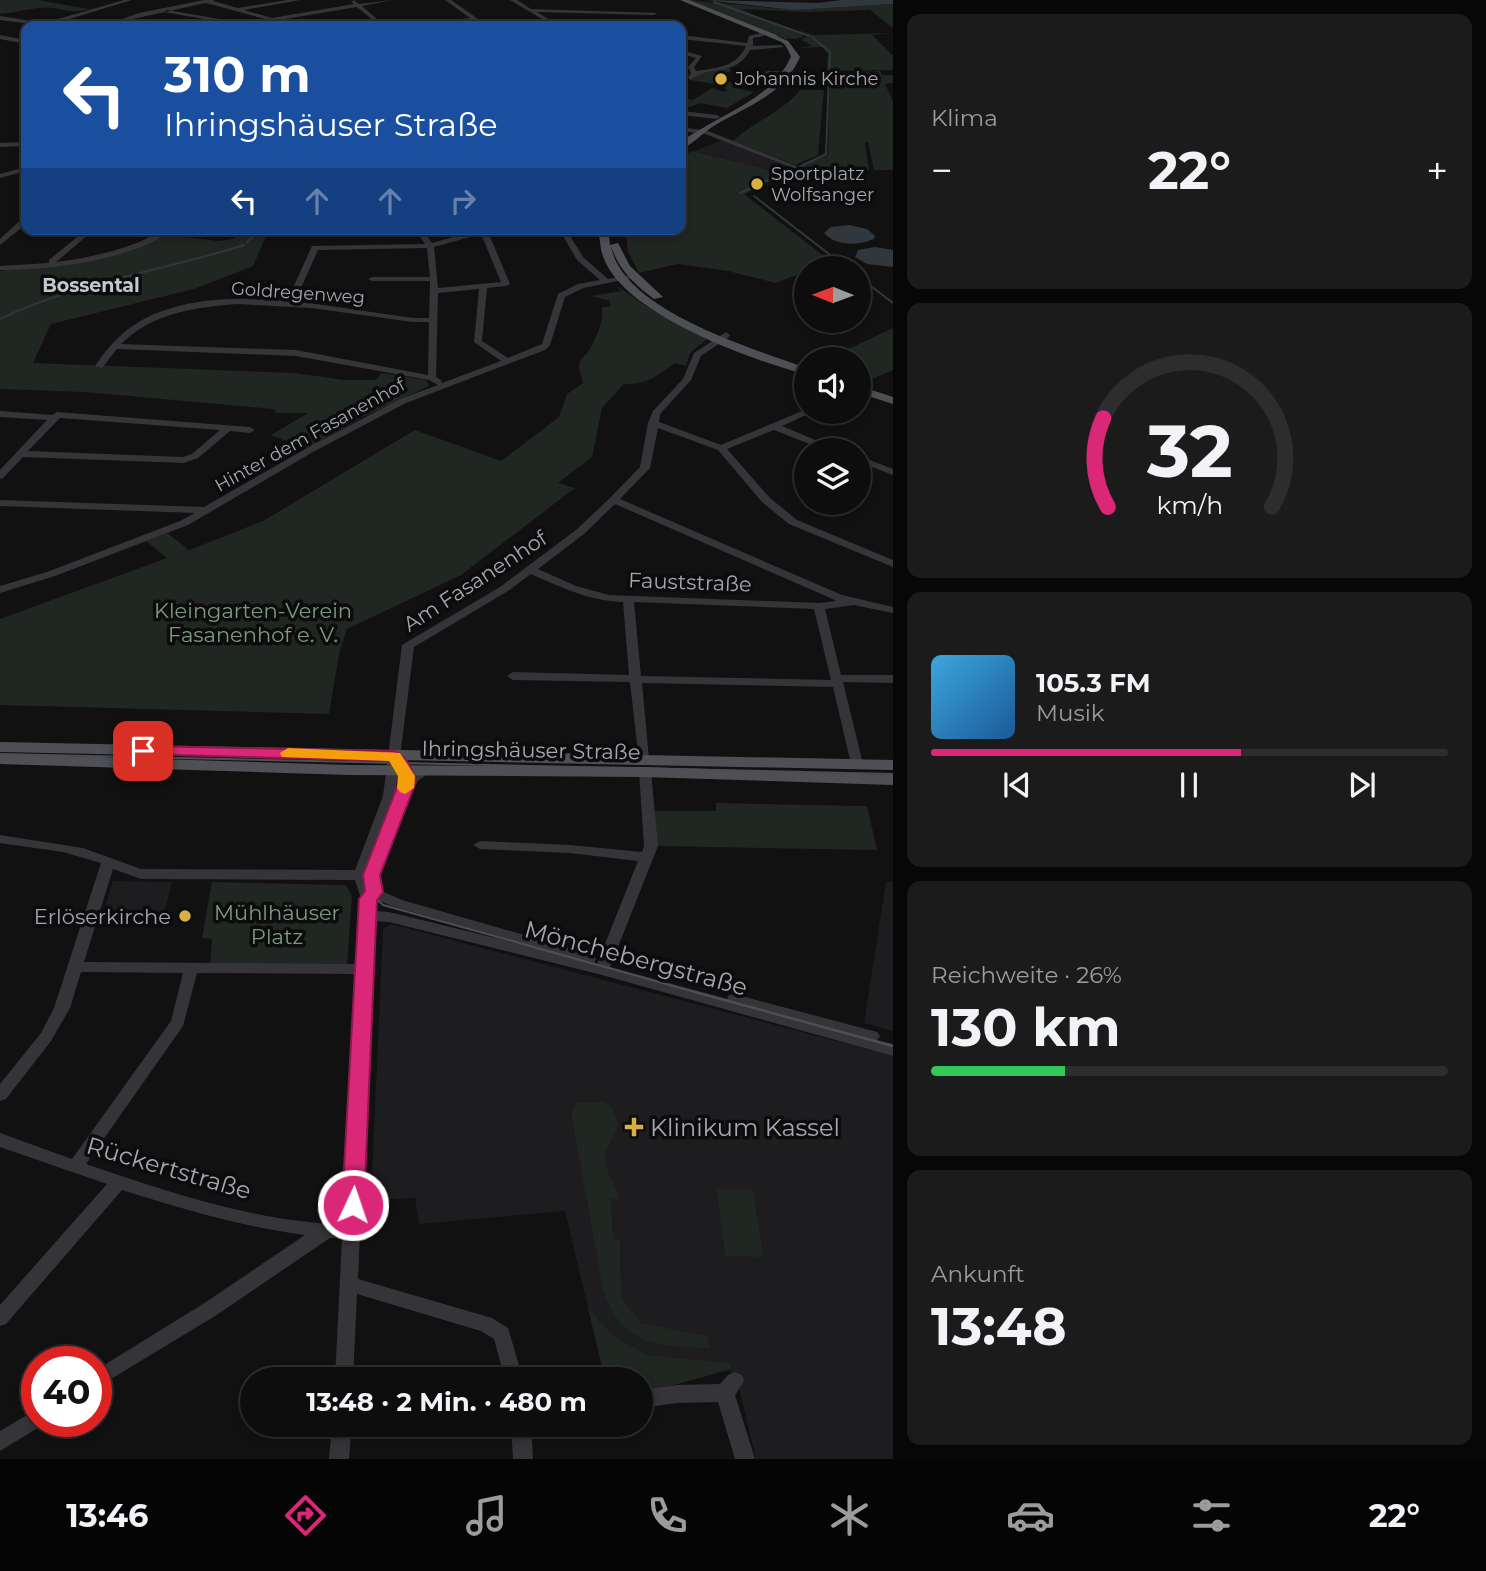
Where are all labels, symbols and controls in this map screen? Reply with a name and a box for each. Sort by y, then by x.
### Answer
text: 310 m [164,45,311,104]
icon: left [49,49,140,140]
place label: Johannis Kirche [734,68,879,90]
marker: Johannis Kirche [713,71,729,87]
text: Klima [931,104,998,132]
text: Ihringshäuser Straße [164,105,498,144]
text: 22° [1148,139,1231,202]
text: − [931,147,953,194]
text: + [1426,147,1448,194]
place label: Sportplatz Wolfsanger [771,163,874,206]
marker: Sportplatz Wolfsanger [749,176,765,192]
icon: left [225,182,263,220]
icon: ahead [298,182,336,220]
icon: ahead [371,182,409,220]
icon: right [444,182,482,220]
north arrow [794,256,872,332]
map controls [794,256,871,515]
district label: Bossental [42,274,140,297]
street label: Goldregenweg [230,277,366,309]
button: sound [794,347,871,424]
street label: Hinter dem Fasanenhof [211,373,410,497]
text: 32 [1146,407,1232,495]
button: layers [794,438,871,515]
text: km/h [1156,489,1223,519]
street label: Am Fasanenhof [398,525,552,637]
street label: Fauststraße [628,567,752,597]
park label: Kleingarten-Verein Fasanenhof e. V. [154,598,352,647]
text: 105.3 FM [1036,667,1151,699]
text: Musik [1036,699,1105,727]
pin [113,721,173,781]
icon: arrive [124,732,162,770]
street label: Ihringshäuser Straße [421,736,641,764]
icon: previous [998,766,1036,804]
icon: pause [1170,766,1208,804]
icon: next [1343,766,1381,804]
park label: Mühlhäuser Platz [214,900,340,949]
place label: Erlöserkirche [34,904,171,929]
marker: Erlöserkirche [177,908,193,924]
street label: Mönchebergstraße [521,914,751,1002]
text: Reichweite · 26% [931,961,1122,989]
text: 130 km [931,996,1121,1059]
place label: Klinikum Kassel [650,1113,840,1142]
marker: Klinikum Kassel [624,1117,644,1137]
street label: Rückertstraße [83,1131,255,1205]
position arrow [316,1168,390,1242]
text: Ankunft [931,1260,1025,1288]
text: 13:48 [931,1295,1066,1358]
speed limit sign: 40 [21,1346,112,1437]
text: 13:48 · 2 Min. · 480 m [306,1386,587,1418]
icon: directions [281,1491,330,1540]
icon: music [462,1491,511,1540]
icon: phone [643,1491,692,1540]
icon: climate [825,1491,874,1540]
icon: car [1006,1491,1055,1540]
icon: filters [1187,1491,1236,1540]
text: 13:46 [66,1496,148,1535]
text: 22° [1369,1496,1420,1535]

